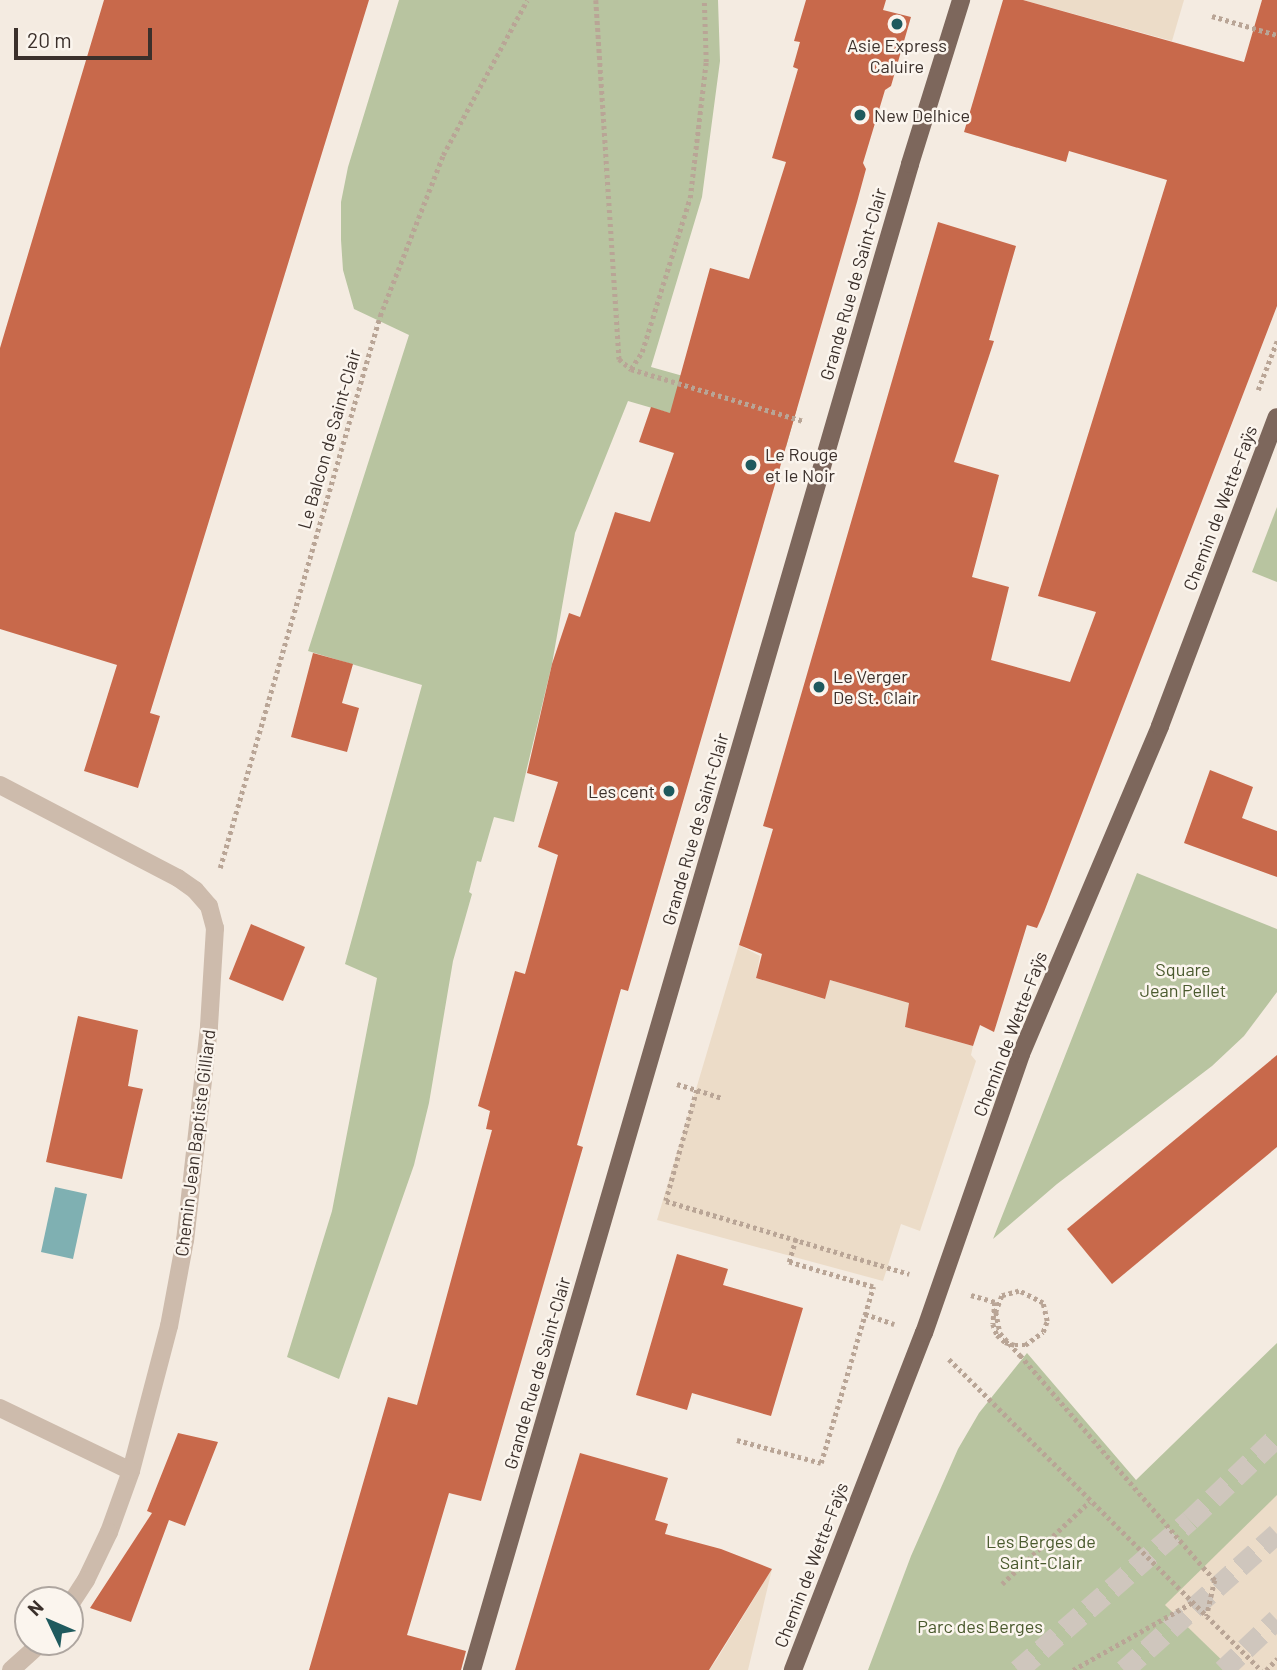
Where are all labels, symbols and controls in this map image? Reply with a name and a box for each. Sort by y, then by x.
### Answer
scale bar [18,14,156,58]
marker: Asie Express Caluire [889,16,905,32]
text: 20 m [27,27,72,52]
place label: Asie Express Caluire [847,35,947,78]
place label: New Delhice [874,104,970,126]
marker: New Delhice [852,107,868,123]
street label: Grande Rue de Saint-Clair [815,185,891,383]
street label: Le Balcon de Saint-Clair [293,347,365,531]
street label: Chemin de Wette-Faÿs [1179,422,1261,594]
place label: Le Rouge et le Noir [765,444,838,486]
marker: Le Rouge et le Noir [743,457,759,473]
place label: Le Verger De St. Clair [833,666,918,708]
marker: Le Verger De St. Clair [811,679,827,695]
street label: Grande Rue de Saint-Clair [657,730,733,928]
place label: Les cent [588,780,655,802]
marker: Les cent [661,783,677,799]
street label: Chemin de Wette-Faÿs [969,948,1051,1120]
park label: Square Jean Pellet [1140,959,1226,1002]
street label: Chemin Jean Baptiste Gilliard [170,1028,220,1258]
street label: Grande Rue de Saint-Clair [499,1274,575,1472]
street label: Chemin de Wette-Faÿs [770,1479,852,1651]
park label: Les Berges de Saint-Clair [986,1531,1096,1574]
north arrow [14,1586,84,1656]
text: N [22,1595,48,1620]
park label: Parc des Berges [917,1615,1043,1637]

